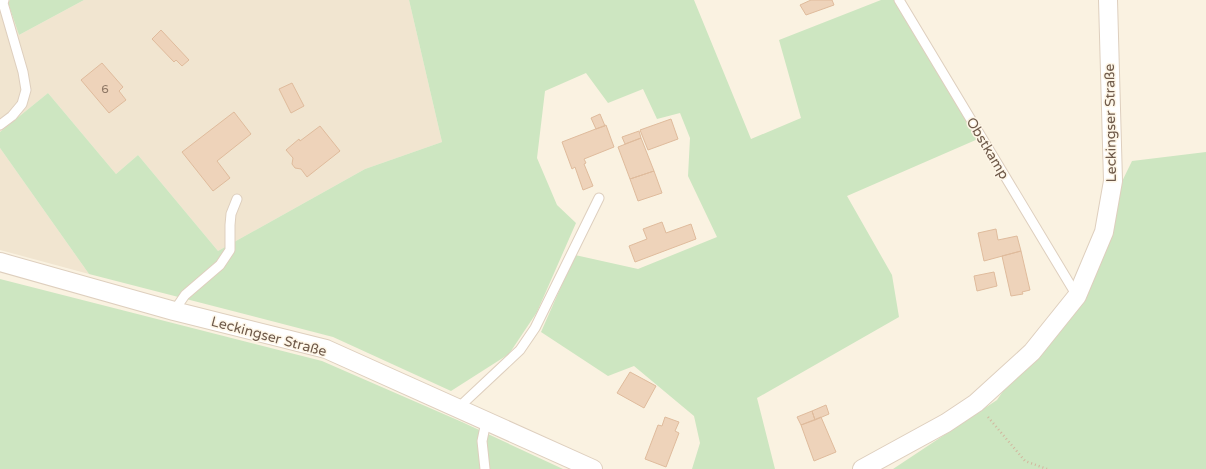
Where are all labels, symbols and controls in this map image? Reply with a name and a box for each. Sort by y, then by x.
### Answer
street label: Leckingser Straße [1101,63,1120,183]
house number: 6 [101,82,109,96]
street label: Obstkamp [962,114,1013,182]
street label: Leckingser Straße [209,313,329,360]

